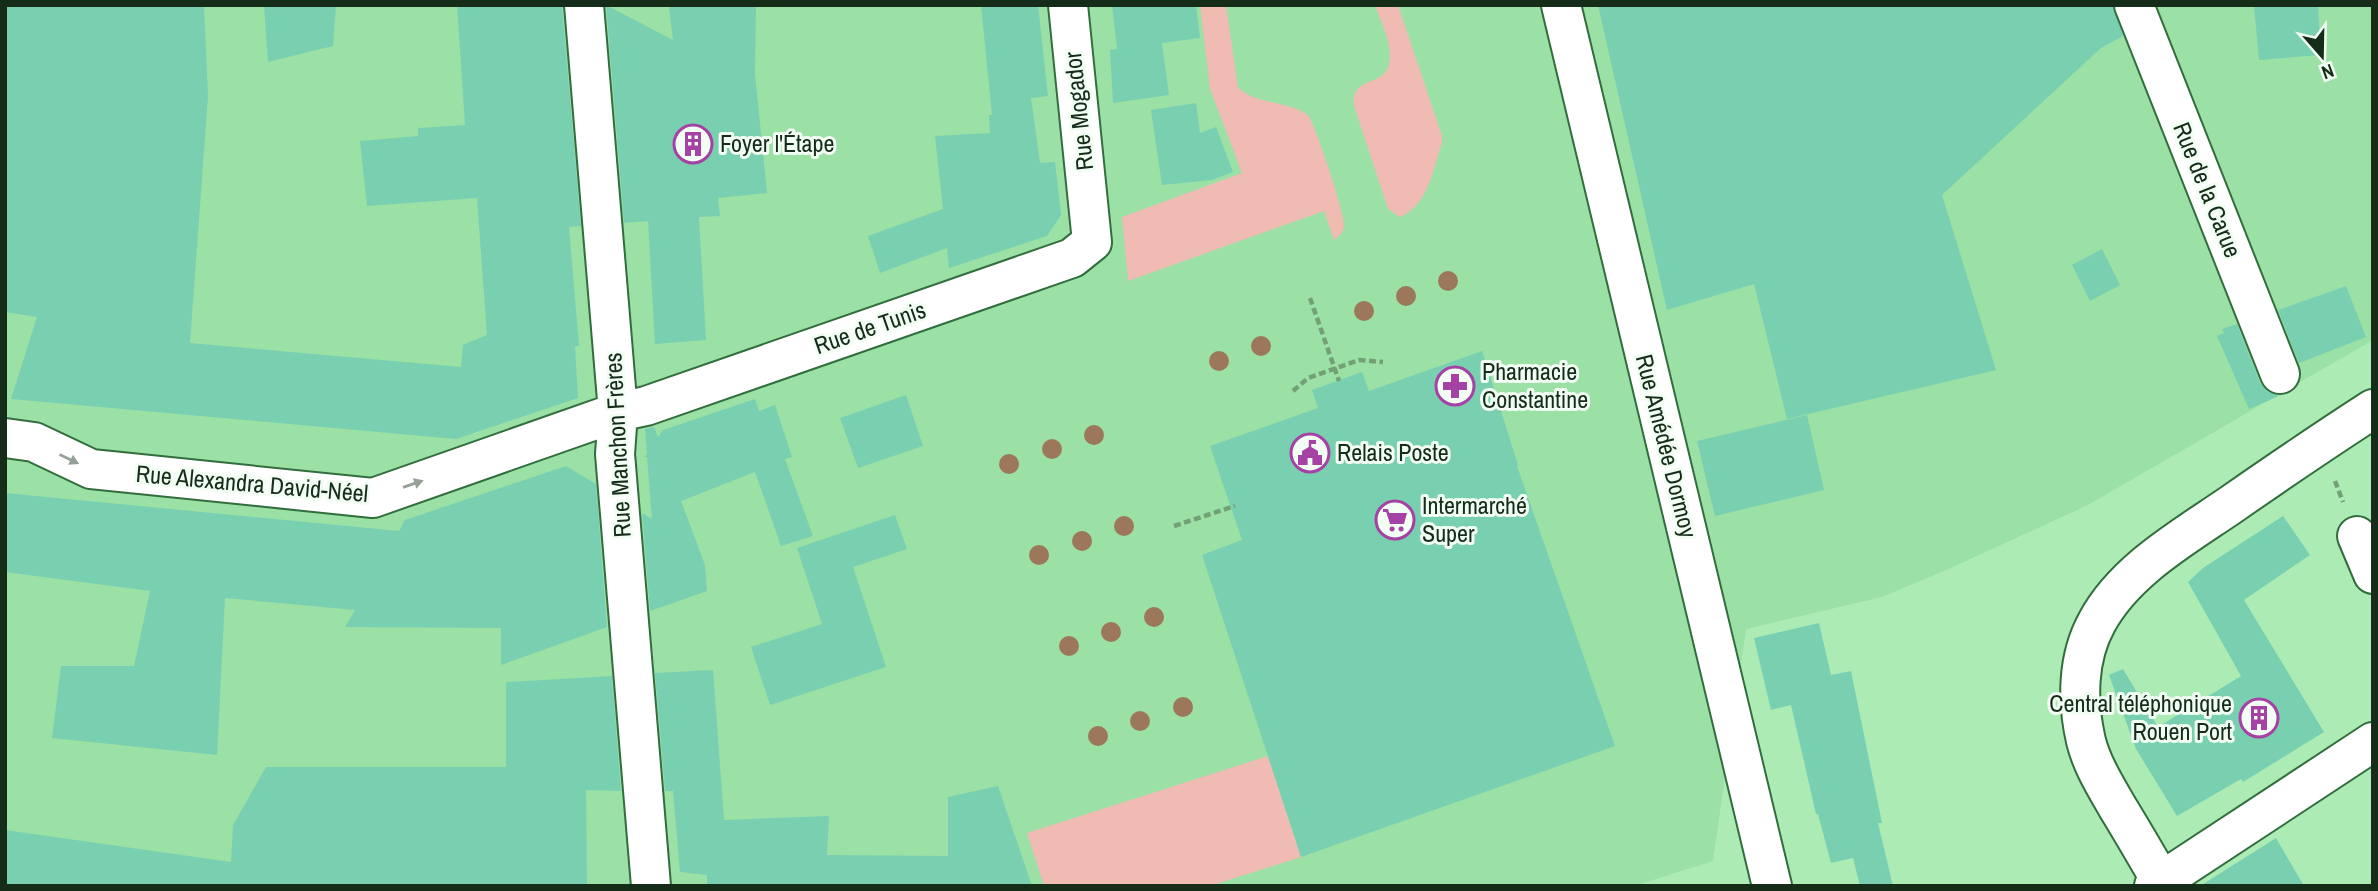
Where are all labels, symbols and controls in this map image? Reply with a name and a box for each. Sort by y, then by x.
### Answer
north arrow [2287,21,2357,91]
street label: Rue Mogador [1056,50,1100,172]
text: N [2318,58,2338,86]
street label: Rue de la Carue [2166,117,2250,262]
building icon: Foyer l'Étape [672,123,714,165]
place label: Foyer l'Étape [720,127,834,159]
street label: Rue de Tunis [810,293,930,361]
street label: Rue Amédée Dormoy [1629,351,1705,541]
street label: Rue Manchon Frères [596,352,638,538]
place label: Pharmacie Constantine [1482,355,1588,415]
pharmacy icon: Pharmacie Constantine [1434,365,1476,407]
public building icon: Relais Poste [1289,432,1331,474]
place label: Relais Poste [1337,436,1449,468]
one-way arrow [59,453,79,465]
street label: Rue Alexandra David-Néel [135,457,370,509]
one-way arrow [403,478,424,489]
place label: Intermarché Super [1422,489,1527,549]
supermarket icon: Intermarché Super [1374,499,1416,541]
place label: Central téléphonique Rouen Port [2049,687,2233,747]
building icon: Central téléphonique Rouen Port [2238,697,2280,739]

